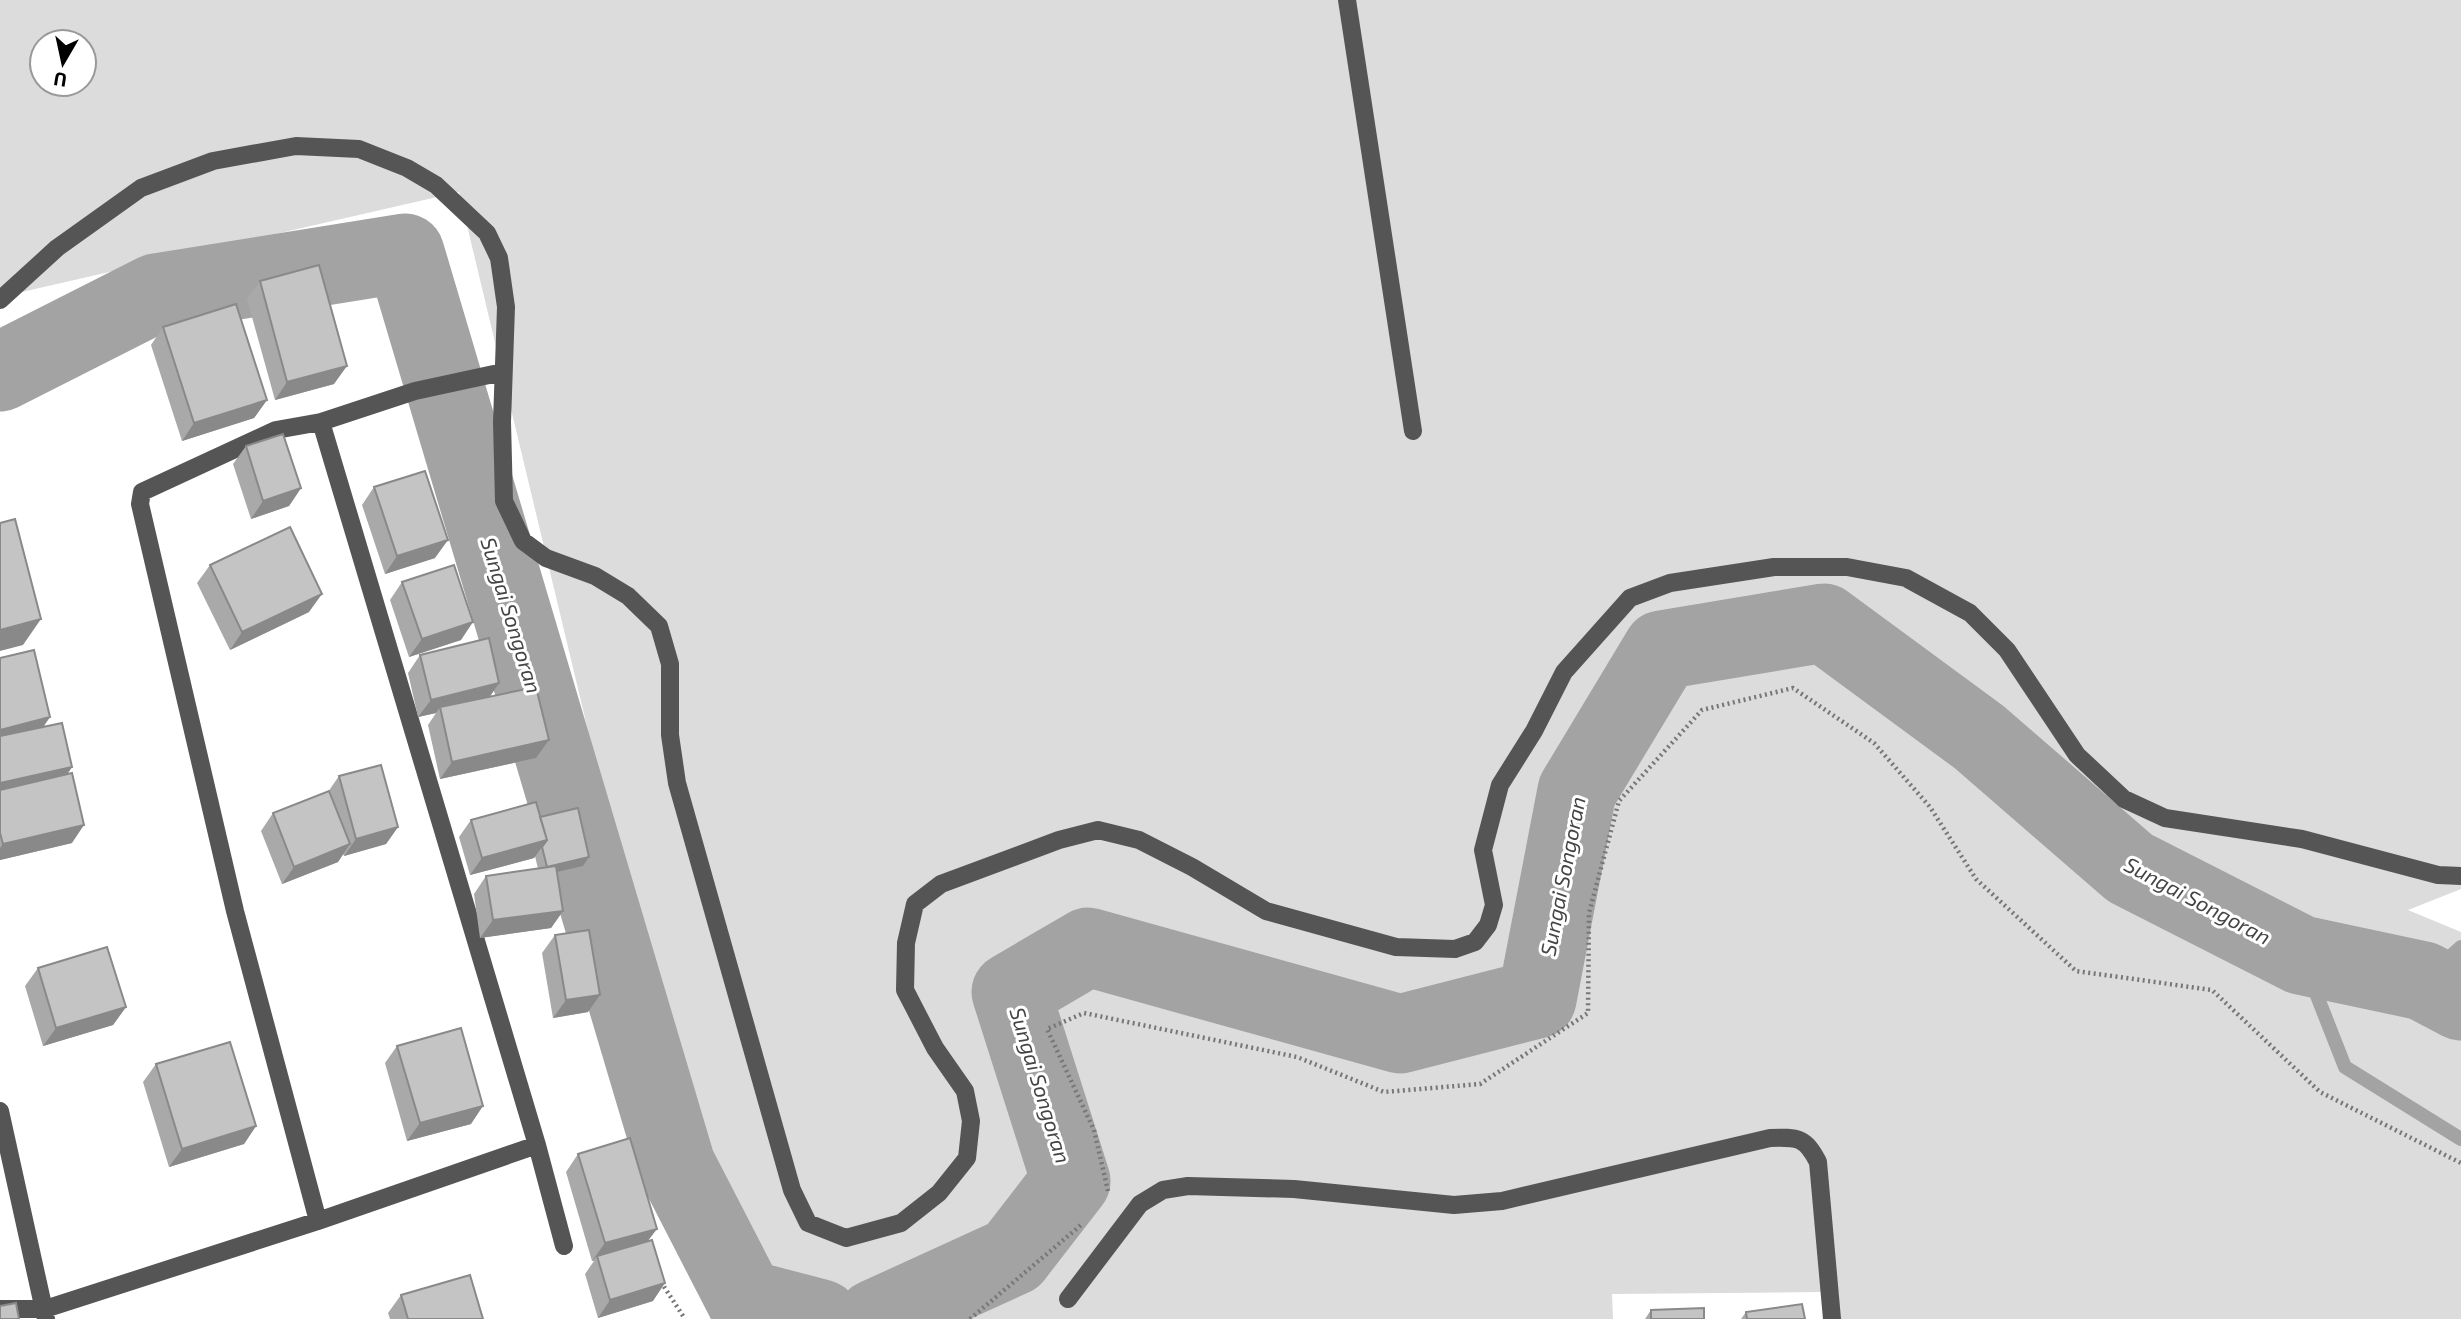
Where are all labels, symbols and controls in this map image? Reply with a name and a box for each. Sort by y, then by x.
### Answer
north arrow [28,28,98,98]
text: U [52,68,69,93]
water label: Sungai Songoran [476,534,548,696]
water label: Sungai Songoran [1534,794,1590,958]
water label: Sungai Songoran [2121,851,2275,949]
water label: Sungai Songoran [1005,1004,1077,1166]

